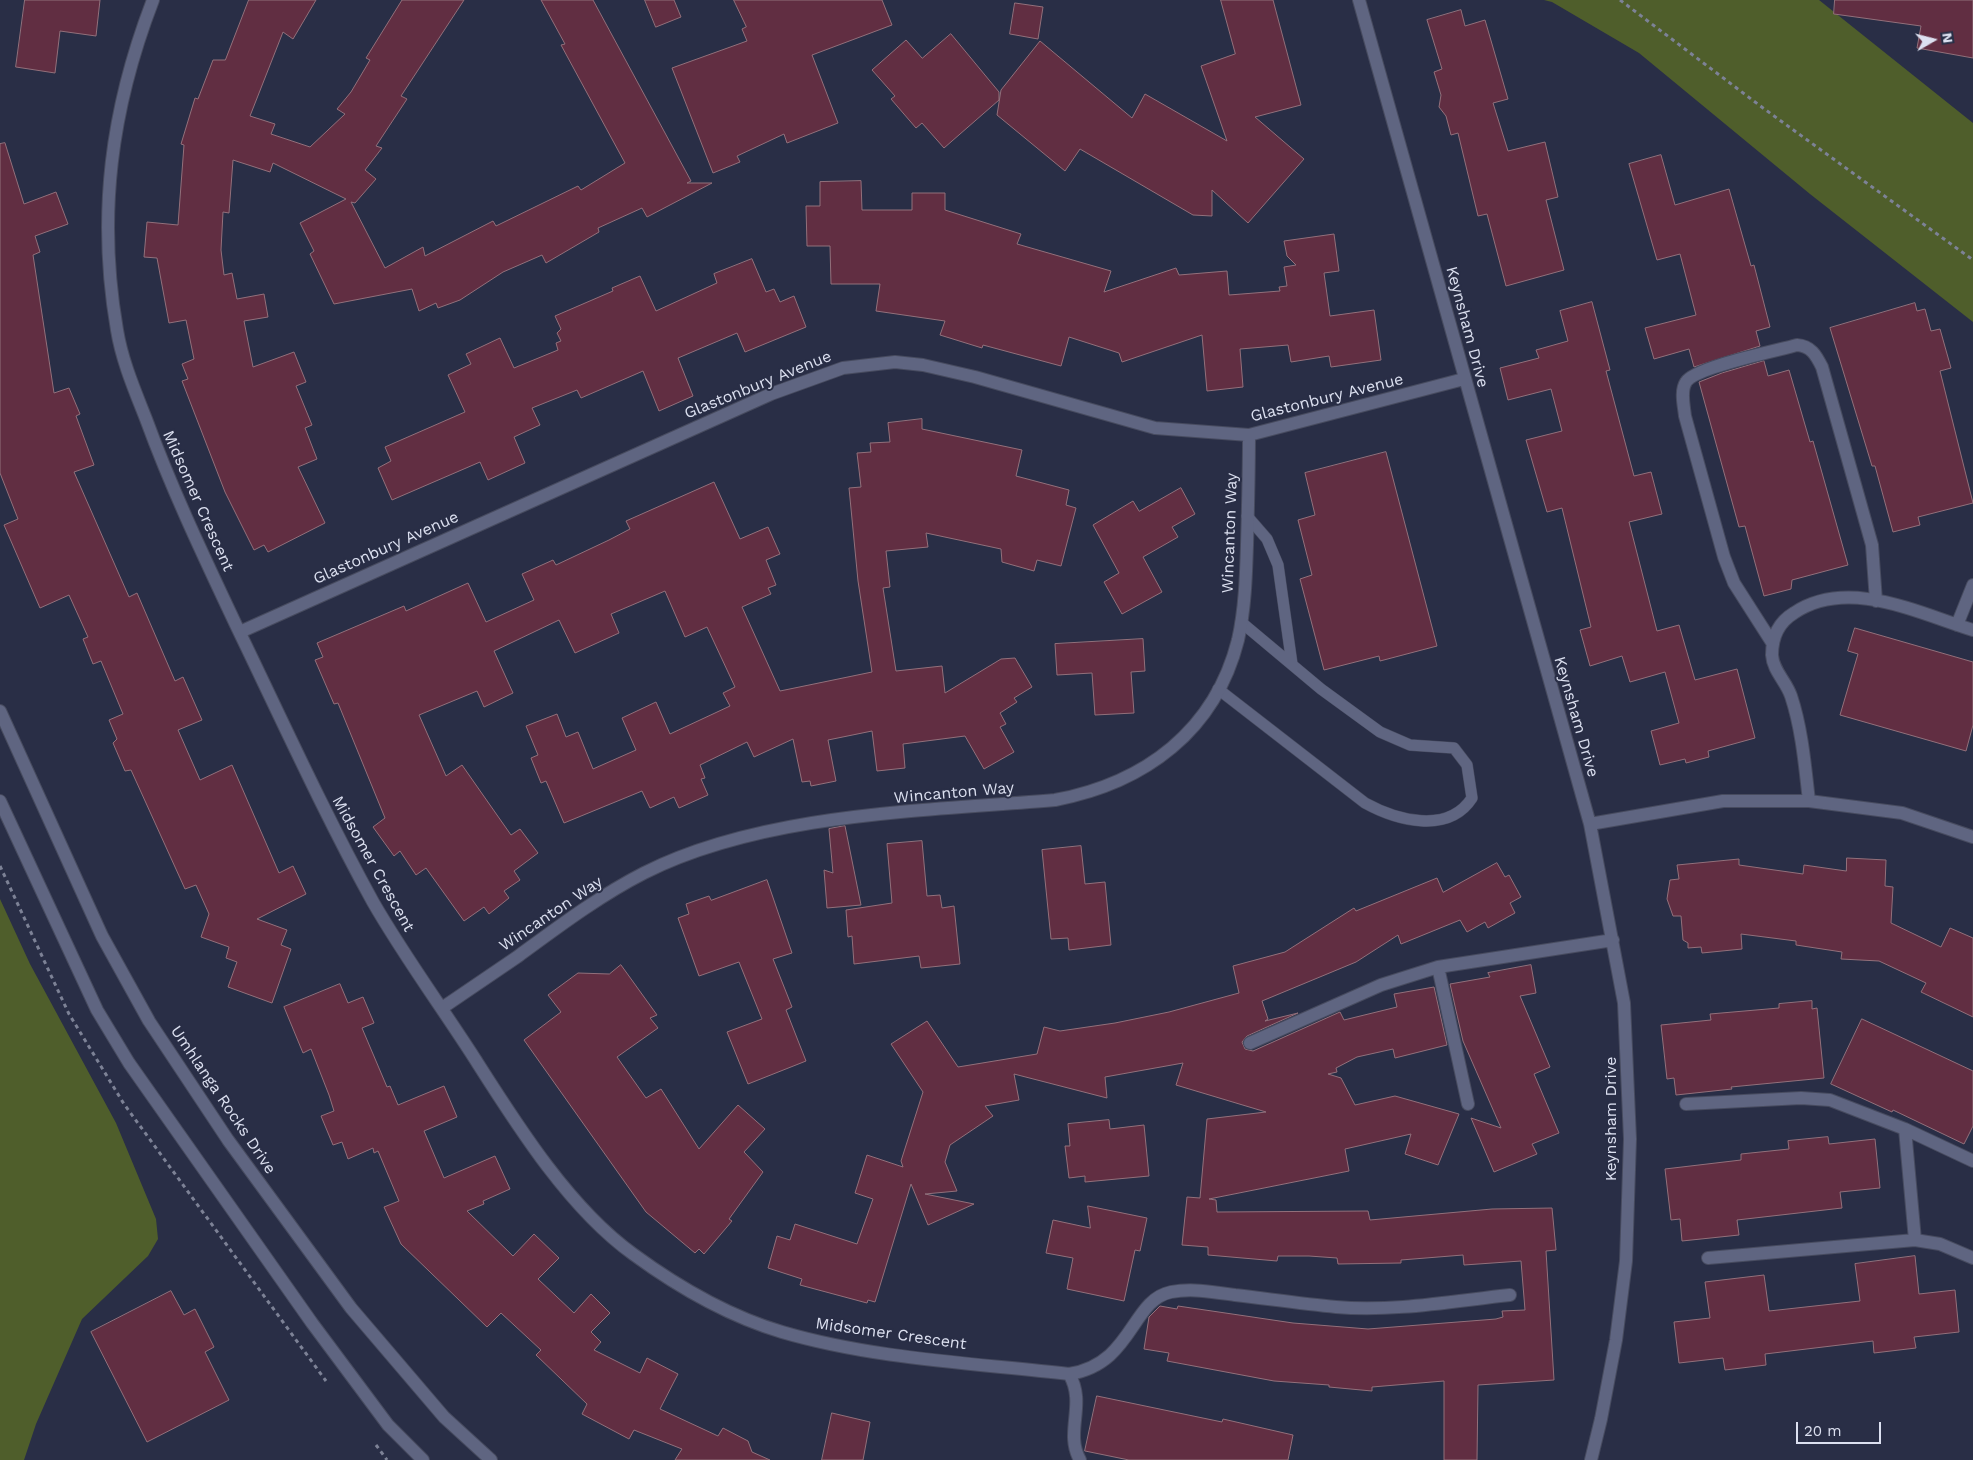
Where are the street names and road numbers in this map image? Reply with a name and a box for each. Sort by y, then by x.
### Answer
street label: Keynsham Drive [1442,264,1492,390]
street label: Glastonbury Avenue [682,347,834,423]
street label: Glastonbury Avenue [1249,370,1405,426]
street label: Midsomer Crescent [158,428,238,574]
street label: Wincanton Way [1218,472,1242,594]
street label: Glastonbury Avenue [310,507,462,589]
street label: Keynsham Drive [1550,654,1602,780]
street label: Wincanton Way [893,778,1015,808]
street label: Midsomer Crescent [328,793,418,935]
street label: Wincanton Way [496,872,606,956]
street label: Umhlanga Rocks Drive [166,1022,280,1178]
street label: Keynsham Drive [1601,1057,1621,1181]
street label: Midsomer Crescent [814,1314,968,1354]

